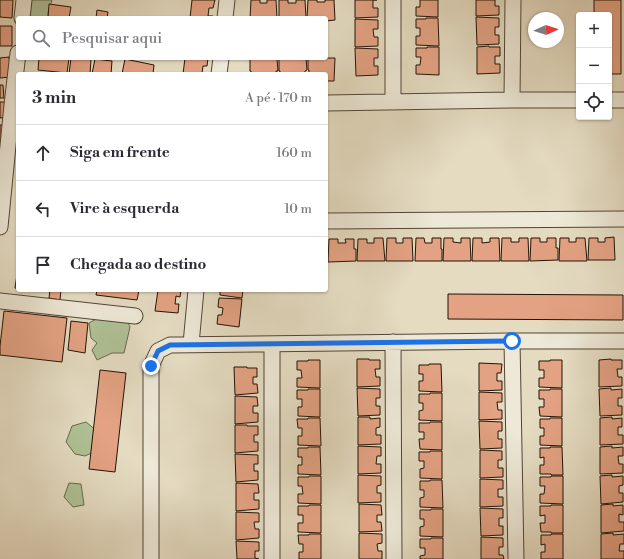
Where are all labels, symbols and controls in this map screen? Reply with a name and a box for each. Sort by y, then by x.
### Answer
north arrow [528,12,564,48]
map controls [576,12,612,120]
button: + [576,12,612,48]
search box [16,16,328,60]
icon: search [30,27,52,49]
text: Pesquisar aqui [62,29,162,48]
button: − [576,48,612,84]
button: locate [576,84,612,120]
text: 3 min [32,87,76,109]
text: A pé · 170 m [245,90,312,106]
icon: ahead [32,142,54,164]
text: Siga em frente [70,143,170,162]
text: 160 m [276,145,312,161]
icon: left [32,198,54,220]
text: Vire à esquerda [70,199,179,218]
text: 10 m [284,201,312,217]
icon: arrive [32,254,54,276]
text: Chegada ao destino [70,255,206,274]
route start [503,332,521,350]
route end [142,357,160,375]

